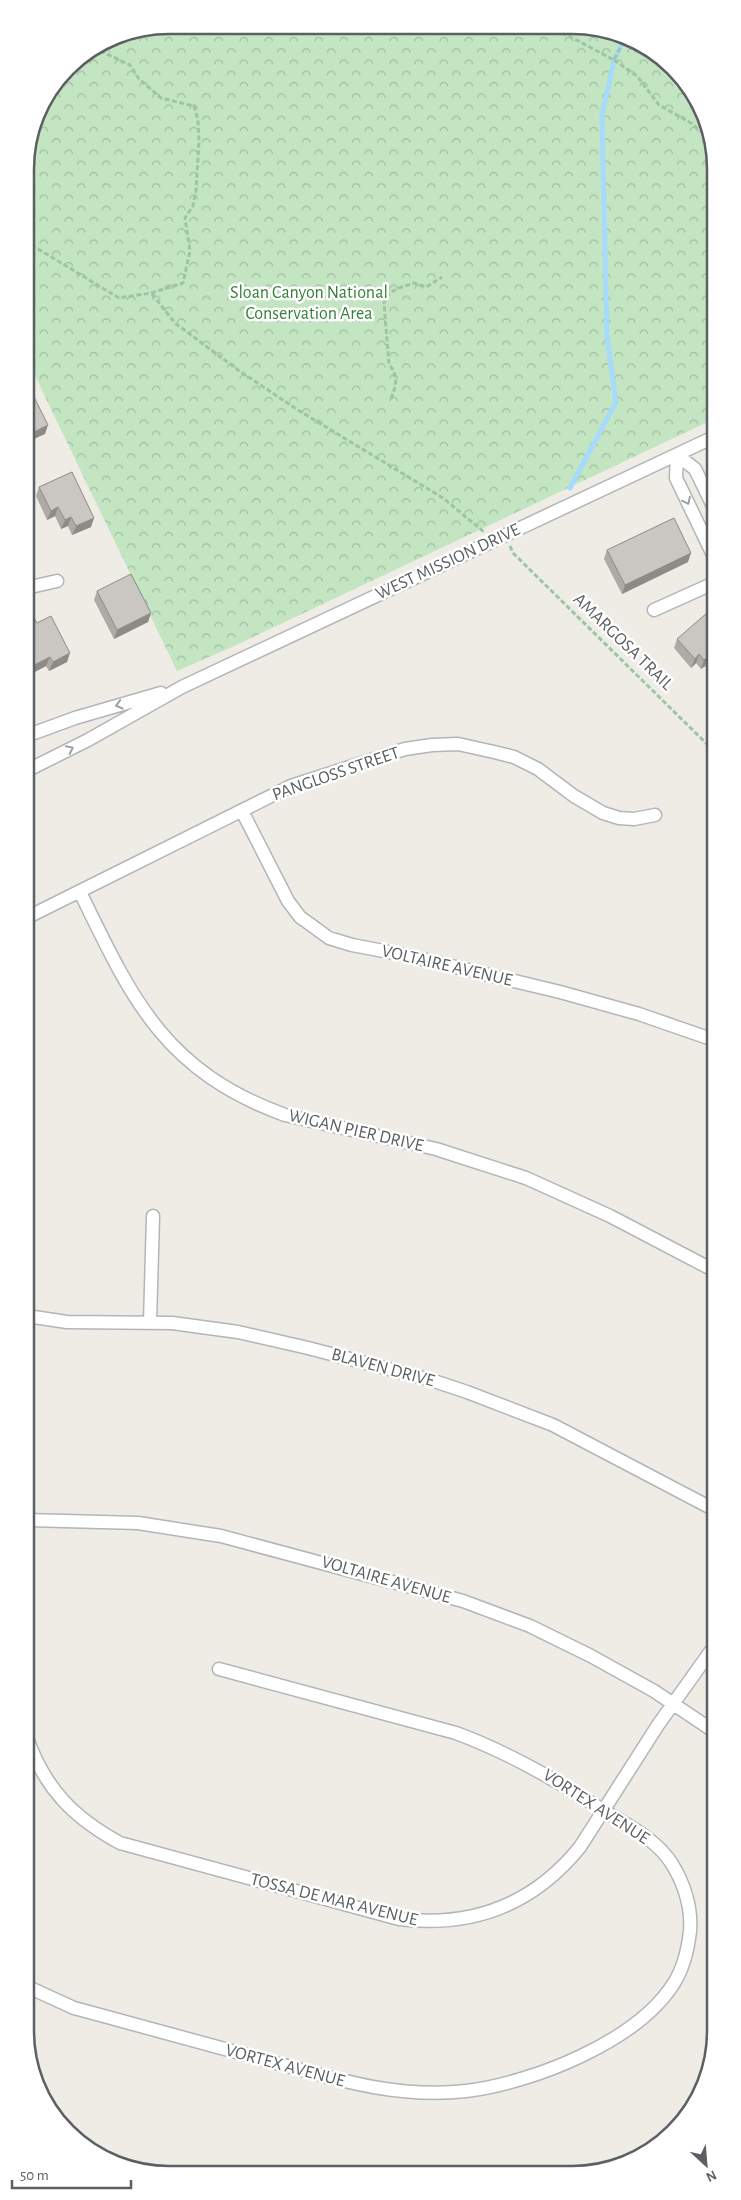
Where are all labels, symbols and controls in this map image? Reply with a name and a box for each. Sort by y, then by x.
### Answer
park label: Sloan Canyon National Conservation Area [230,284,388,323]
one-way arrow [681,496,691,505]
street label: WEST MISSION DRIVE [373,521,523,603]
street label: AMARGOSA TRAIL [570,590,677,694]
one-way arrow [115,700,123,710]
street label: PANGLOSS STREET [270,744,402,804]
one-way arrow [65,745,74,755]
street label: VOLTAIRE AVENUE [380,942,514,990]
street label: WIGAN PIER DRIVE [287,1107,425,1155]
street label: BLAVEN DRIVE [329,1346,437,1391]
street label: VOLTAIRE AVENUE [319,1553,453,1607]
street label: VORTEX AVENUE [540,1766,653,1848]
street label: TOSSA DE MAR AVENUE [248,1870,420,1930]
street label: VORTEX AVENUE [223,2041,347,2091]
north arrow [681,2140,731,2190]
scale bar [12,2158,131,2190]
text: N [704,2167,719,2184]
text: 50 m [20,2168,49,2183]

